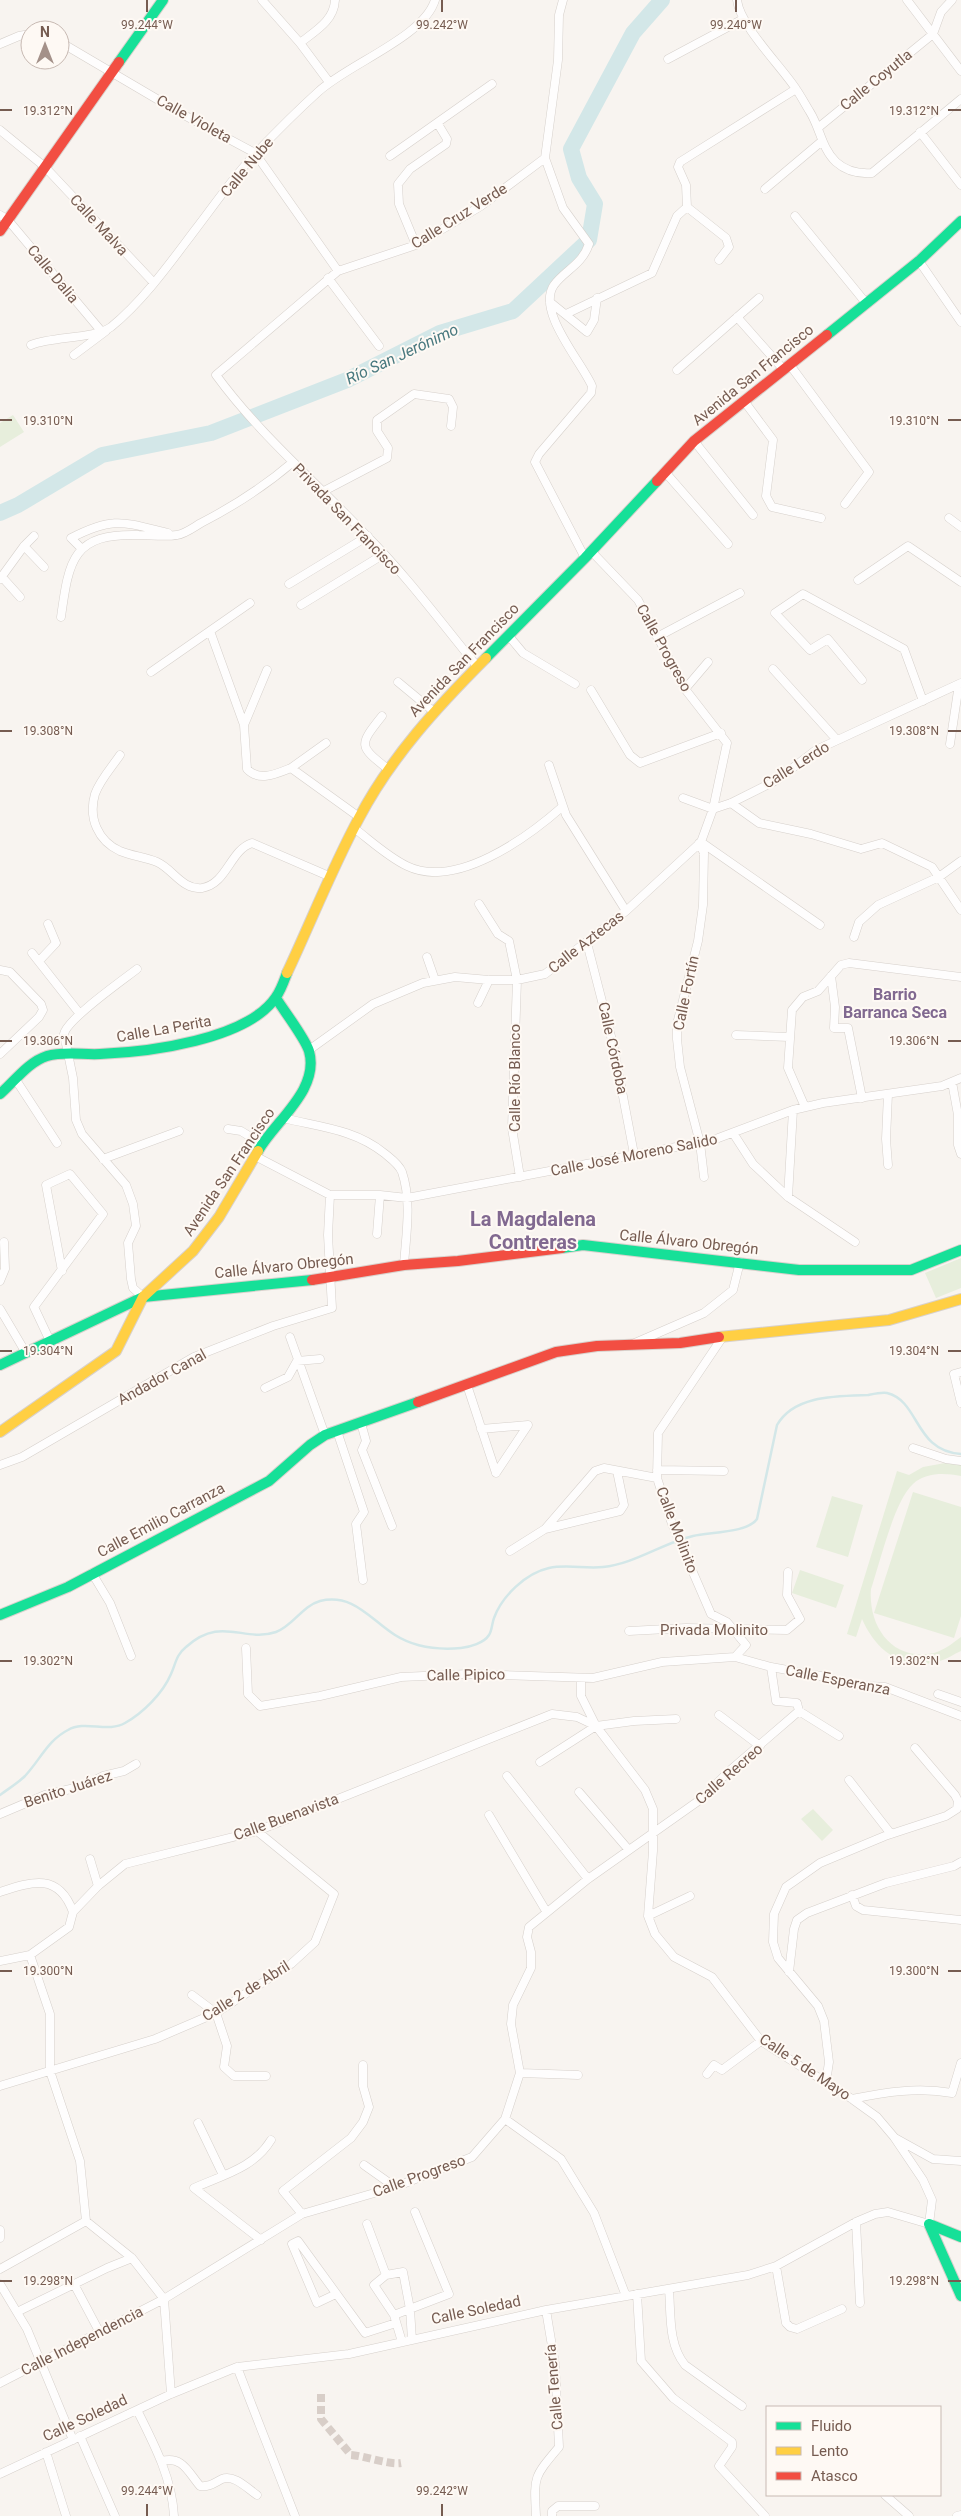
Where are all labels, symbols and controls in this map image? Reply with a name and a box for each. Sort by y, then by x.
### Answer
text: 99.244°W [121,18,173,32]
text: 99.242°W [416,18,468,32]
text: 99.240°W [710,18,762,32]
north arrow [20,20,70,70]
text: N [40,24,50,40]
street label: Calle Coyutla [836,46,916,114]
street label: Calle Violeta [153,91,235,147]
text: 19.312°N [23,104,73,118]
text: 19.312°N [889,104,939,118]
street label: Calle Nube [217,134,277,200]
street label: Calle Cruz Verde [408,179,510,253]
street label: Calle Malva [66,191,132,259]
street label: Calle Dalia [23,241,83,307]
water label: Río San Jerónimo [343,320,461,388]
street label: Avenida San Francisco [689,321,817,429]
text: 19.310°N [23,414,73,428]
text: 19.310°N [889,414,939,428]
street label: Privada San Francisco [289,460,405,578]
street label: Avenida San Francisco [405,599,523,721]
street label: Calle Progreso [633,601,695,695]
text: 19.308°N [23,724,73,738]
text: 19.308°N [889,724,939,738]
street label: Calle Lerdo [759,738,833,792]
street label: Calle Aztecas [545,907,627,977]
street label: Calle Fortín [669,954,703,1032]
district label: Barrio Barranca Seca [843,985,947,1022]
street label: Calle Córdoba [594,1000,632,1096]
street label: Calle La Perita [115,1012,213,1046]
street label: Calle Río Blanco [506,1024,524,1132]
text: 19.306°N [23,1034,73,1048]
text: 19.306°N [889,1034,939,1048]
street label: Avenida San Francisco [179,1104,279,1240]
street label: Calle José Moreno Salido [549,1130,719,1180]
district label: La Magdalena Contreras [470,1207,596,1254]
street label: Calle Álvaro Obregón [619,1226,759,1258]
street label: Calle Álvaro Obregón [214,1250,354,1282]
text: 19.304°N [23,1344,73,1358]
text: 19.304°N [889,1344,939,1358]
street label: Andador Canal [115,1345,209,1409]
street label: Calle Emilio Carranza [94,1479,228,1561]
street label: Calle Molinito [652,1484,702,1576]
street label: Privada Molinito [660,1621,768,1639]
text: 19.302°N [23,1654,73,1668]
text: 19.302°N [889,1654,939,1668]
street label: Calle Esperanza [784,1661,892,1699]
street label: Calle Pipico [427,1665,505,1685]
street label: Calle Recreo [692,1740,766,1808]
street label: Benito Juárez [22,1766,114,1812]
street label: Calle Buenavista [231,1790,341,1844]
street label: Calle 2 de Abril [199,1957,293,2025]
text: 19.300°N [23,1964,73,1978]
text: 19.300°N [889,1964,939,1978]
street label: Calle 5 de Mayo [756,2030,854,2104]
street label: Calle Progreso [370,2151,468,2201]
text: 19.298°N [23,2274,73,2288]
text: 19.298°N [889,2274,939,2288]
street label: Calle Soledad [430,2292,522,2328]
street label: Calle Independencia [18,2302,146,2380]
street label: Calle Tenería [541,2343,567,2431]
street label: Calle Soledad [40,2391,130,2445]
legend [766,2406,941,2496]
text: Fluido [811,2417,852,2435]
text: Lento [811,2442,849,2460]
text: Atasco [811,2467,858,2485]
text: 99.244°W [121,2484,173,2498]
text: 99.242°W [416,2484,468,2498]

